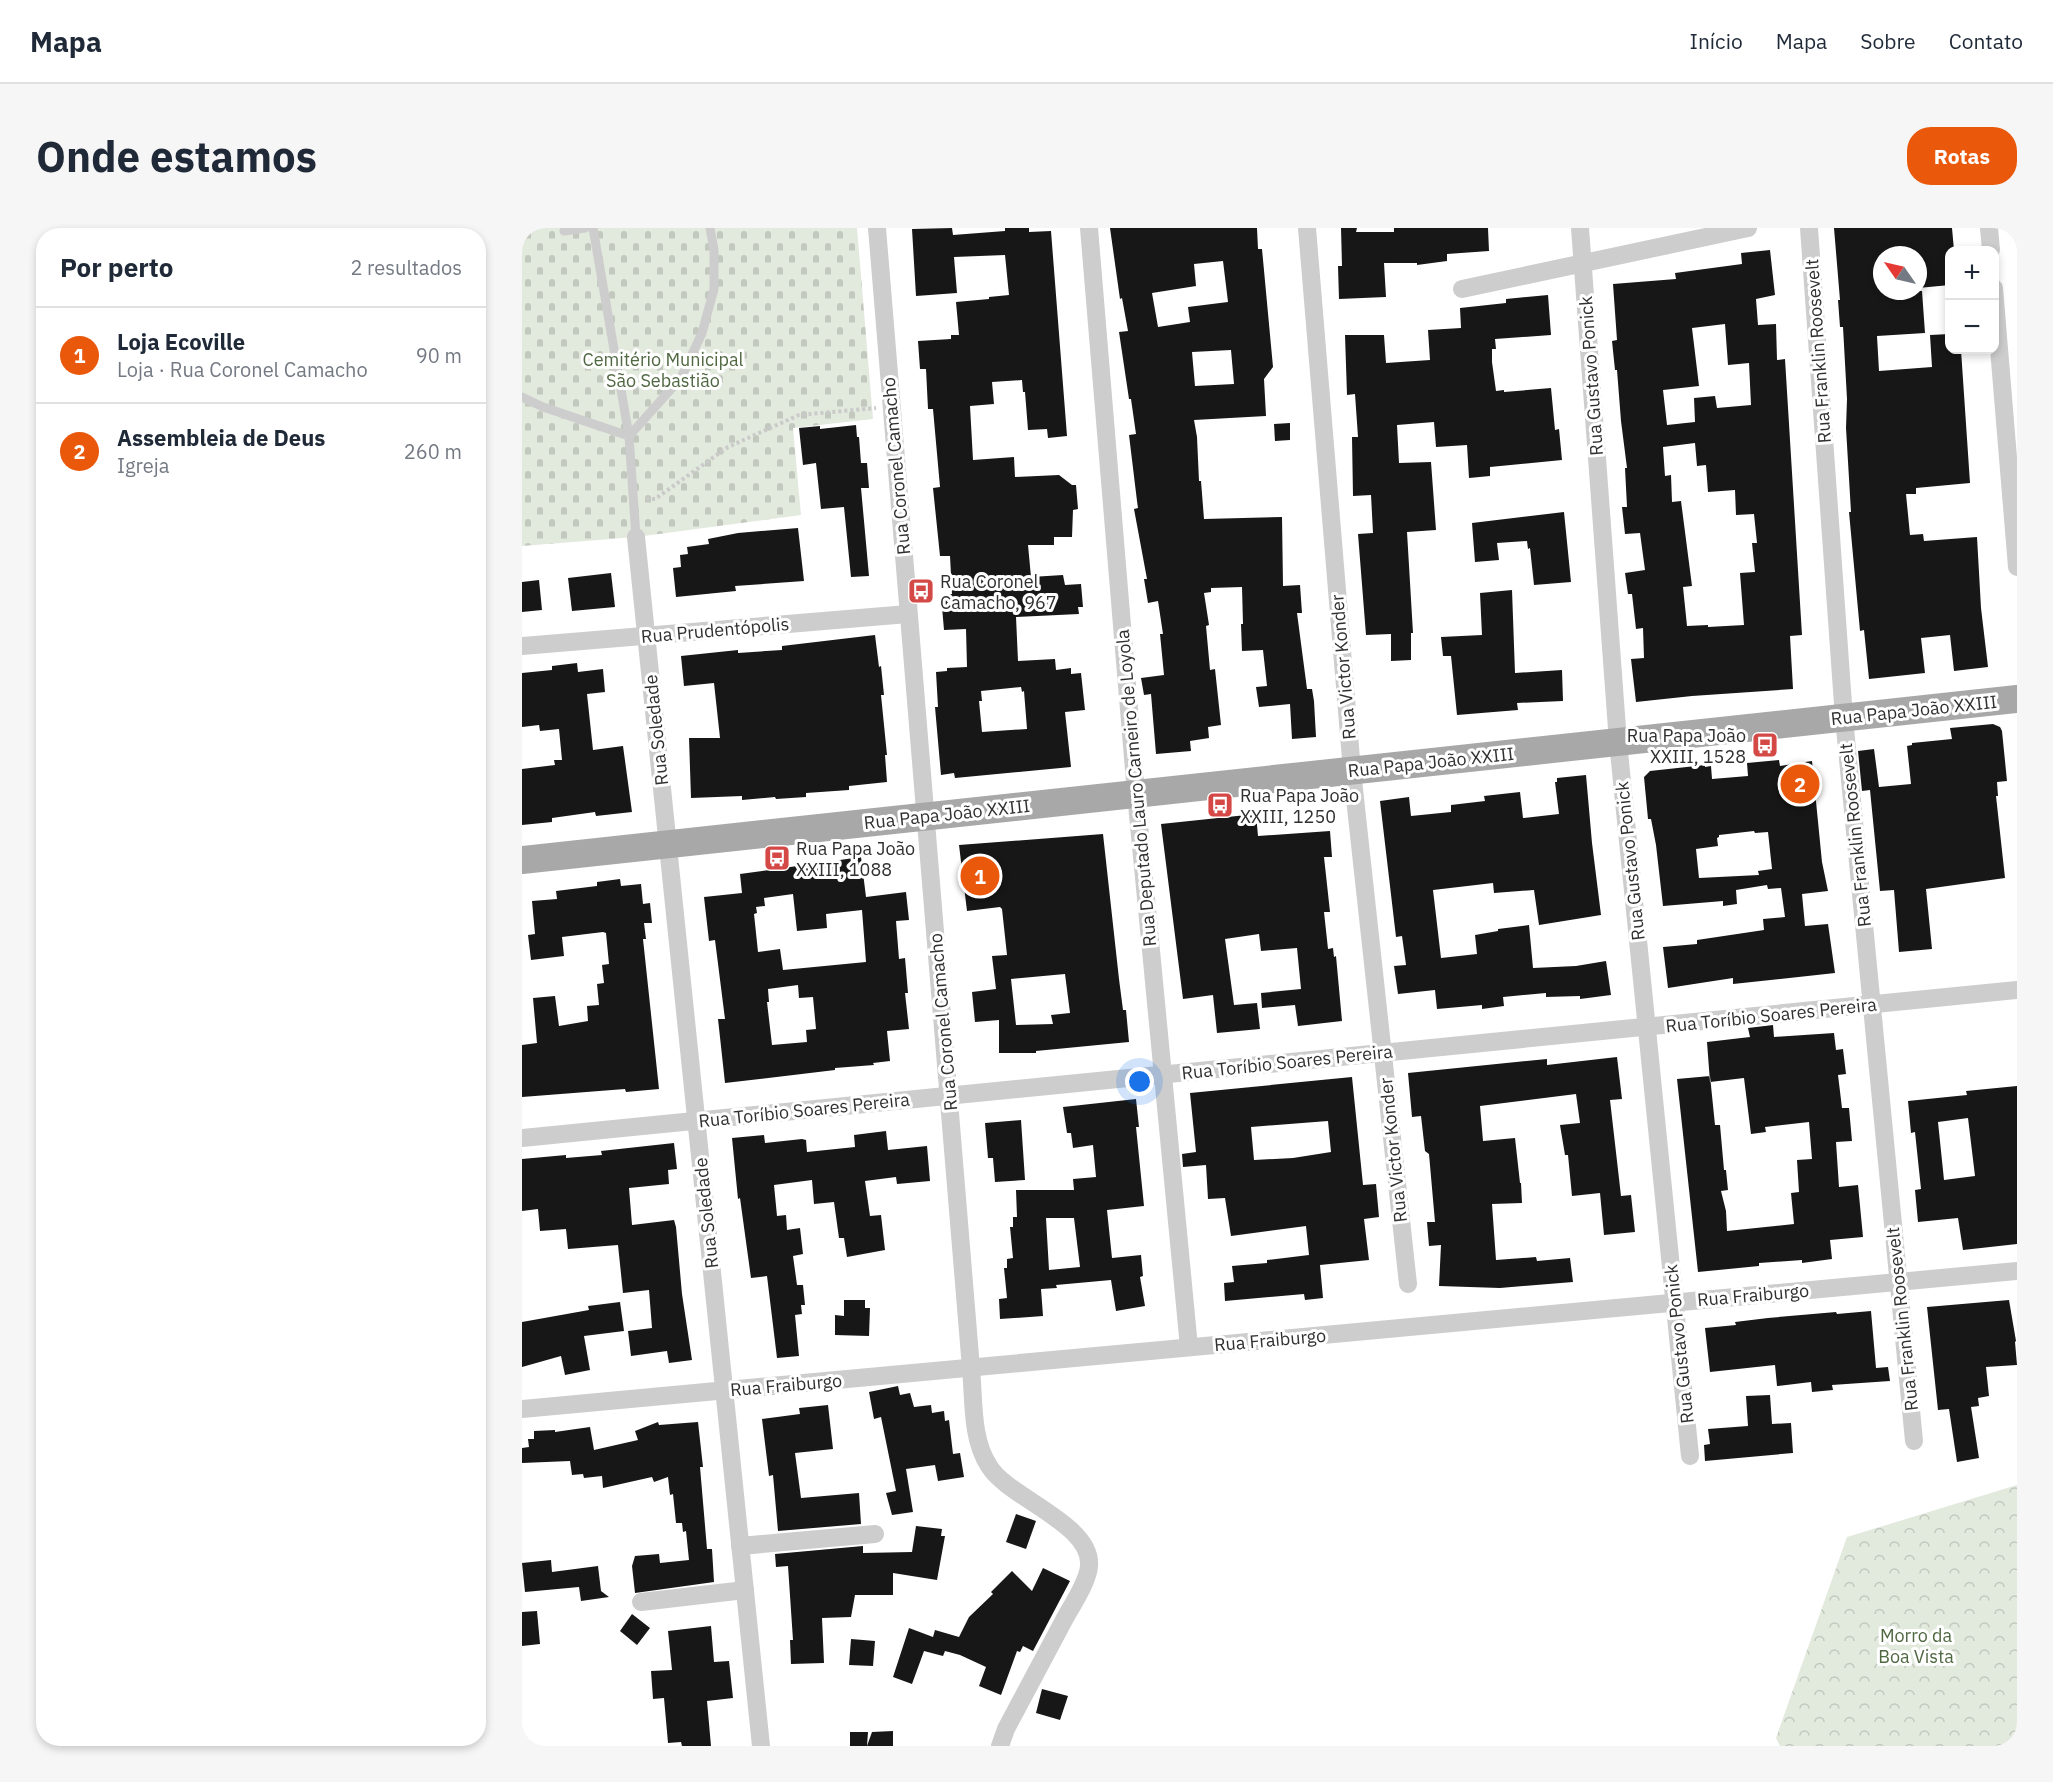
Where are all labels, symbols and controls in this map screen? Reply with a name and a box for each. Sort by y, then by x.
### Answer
text: Mapa [30,23,102,60]
text: Início [1690,27,1743,55]
text: Mapa [1776,27,1827,55]
text: Sobre [1860,27,1916,55]
text: Contato [1949,27,2023,55]
button: Rotas [1907,127,2017,185]
text: Onde estamos [36,129,317,184]
north arrow [1873,246,1927,300]
map controls [1945,246,1999,354]
button: + [1945,246,1999,300]
text: Por perto [60,250,173,284]
text: 2 resultados [350,254,462,281]
street label: Rua Franklin Roosevelt [1800,258,1836,444]
street label: Rua Gustavo Ponick [1574,295,1608,456]
button: − [1945,300,1999,354]
text: Loja Ecoville [117,327,245,356]
text: 1 [74,342,86,369]
text: 90 m [416,342,462,369]
park label: Cemitério Municipal São Sebastião [583,348,744,392]
text: Loja · Rua Coronel Camacho [117,356,368,383]
street label: Rua Coronel Camacho [877,376,915,556]
text: Assembleia de Deus [117,423,325,452]
text: 2 [74,438,86,465]
text: 260 m [404,438,462,465]
text: Igreja [117,452,169,479]
place label: Rua Coronel Camacho, 967 [940,570,1057,614]
bus stop icon: Rua Coronel Camacho, 967 [906,576,936,606]
street label: Rua Victor Konder [1325,593,1361,740]
street label: Rua Prudentópolis [640,612,790,648]
street label: Rua Deputado Lauro Carneiro de Loyola [1111,628,1161,948]
street label: Rua Soledade [639,673,673,787]
street label: Rua Papa João XXIII [1830,690,1998,730]
place label: Rua Papa João XXIII, 1528 [1627,724,1746,768]
bus stop icon: Rua Papa João XXIII, 1528 [1750,730,1780,760]
street label: Rua Papa João XXIII [1347,742,1515,782]
street label: Rua Franklin Roosevelt [1834,742,1876,928]
pin: 2 [1780,762,1820,806]
street label: Rua Gustavo Ponick [1610,780,1650,942]
place label: Rua Papa João XXIII, 1250 [1240,784,1359,828]
bus stop icon: Rua Papa João XXIII, 1250 [1205,790,1235,820]
street label: Rua Papa João XXIII [863,794,1031,834]
place label: Rua Papa João XXIII, 1088 [796,837,915,881]
bus stop icon: Rua Papa João XXIII, 1088 [762,843,792,873]
pin: 1 [960,854,1000,898]
street label: Rua Coronel Camacho [924,932,962,1112]
street label: Rua Toríbio Soares Pereira [1664,992,1878,1038]
street label: Rua Toríbio Soares Pereira [1180,1039,1394,1085]
your location [1125,1067,1154,1096]
street label: Rua Victor Konder [1374,1076,1412,1224]
street label: Rua Toríbio Soares Pereira [697,1087,911,1133]
street label: Rua Soledade [689,1156,723,1270]
street label: Rua Franklin Roosevelt [1881,1226,1923,1412]
street label: Rua Gustavo Ponick [1659,1263,1699,1425]
street label: Rua Fraiburgo [1696,1279,1810,1311]
street label: Rua Fraiburgo [1213,1324,1327,1356]
street label: Rua Fraiburgo [729,1369,843,1401]
park label: Morro da Boa Vista [1878,1624,1954,1668]

